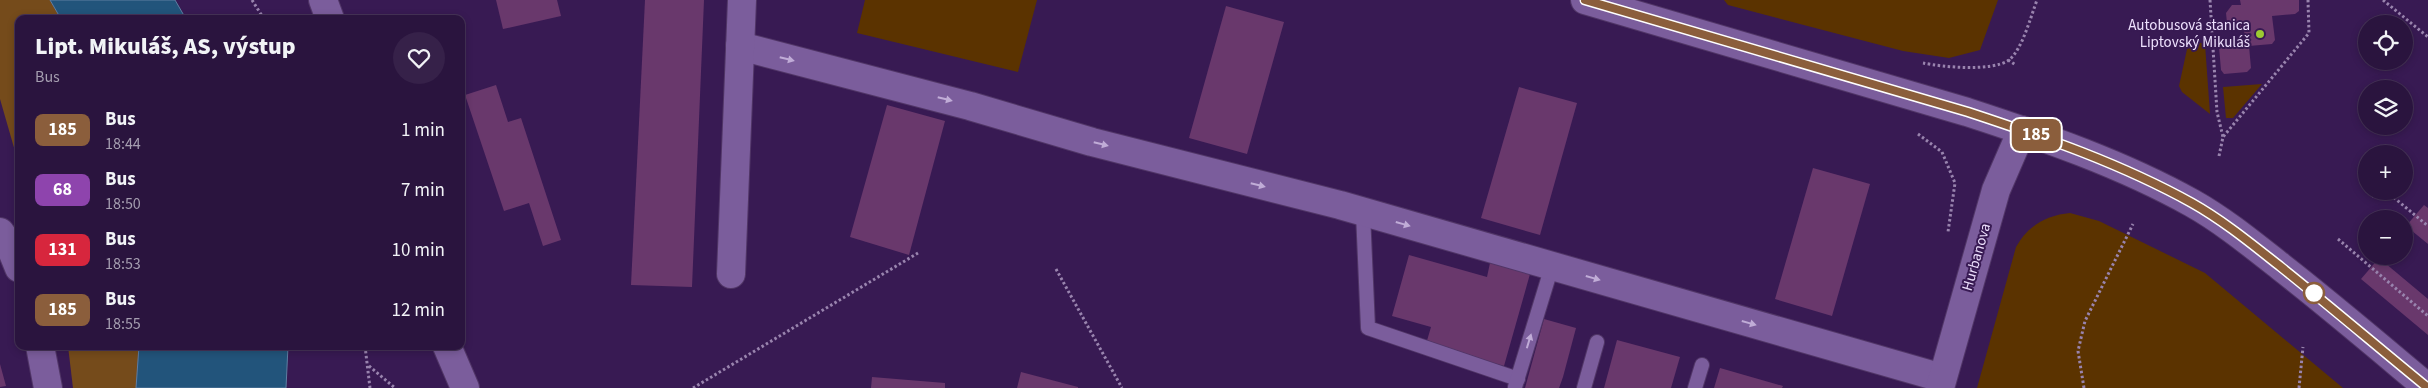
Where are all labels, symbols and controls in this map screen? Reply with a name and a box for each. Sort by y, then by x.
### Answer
place label: Autobusová stanica Liptovský Mikuláš [2128,15,2250,53]
map controls [2358,15,2413,265]
button: locate [2358,15,2413,70]
marker: Autobusová stanica Liptovský Mikuláš [2254,28,2266,40]
text: Lipt. Mikuláš, AS, výstup [35,29,296,64]
button: heart [393,32,445,84]
one-way arrow [780,55,795,63]
text: Bus [35,66,60,88]
button: layers [2358,80,2413,135]
one-way arrow [937,95,952,103]
text: Bus [105,106,136,133]
text: 185 [48,117,77,142]
text: 1 min [401,117,445,144]
line badge: 185 [2007,119,2065,151]
text: 185 [2022,122,2050,147]
text: 18:44 [105,133,141,155]
one-way arrow [1093,140,1108,148]
button: + [2358,145,2413,200]
text: Bus [105,166,136,193]
text: 68 [53,177,72,202]
text: 7 min [401,177,445,204]
one-way arrow [1251,181,1266,189]
text: 18:50 [105,193,141,215]
button: − [2358,210,2413,265]
one-way arrow [1396,220,1411,228]
street label: Hurbanova [1957,221,1996,293]
text: Bus [105,226,136,253]
text: 131 [48,237,77,262]
text: 10 min [391,237,445,264]
text: 18:53 [105,253,141,275]
one-way arrow [1586,274,1601,282]
unlabelled marker [2303,282,2325,304]
text: Bus [105,286,136,313]
text: 185 [48,297,77,322]
text: 12 min [391,297,445,324]
text: 18:55 [105,313,141,335]
one-way arrow [1742,319,1757,327]
one-way arrow [1525,334,1533,349]

